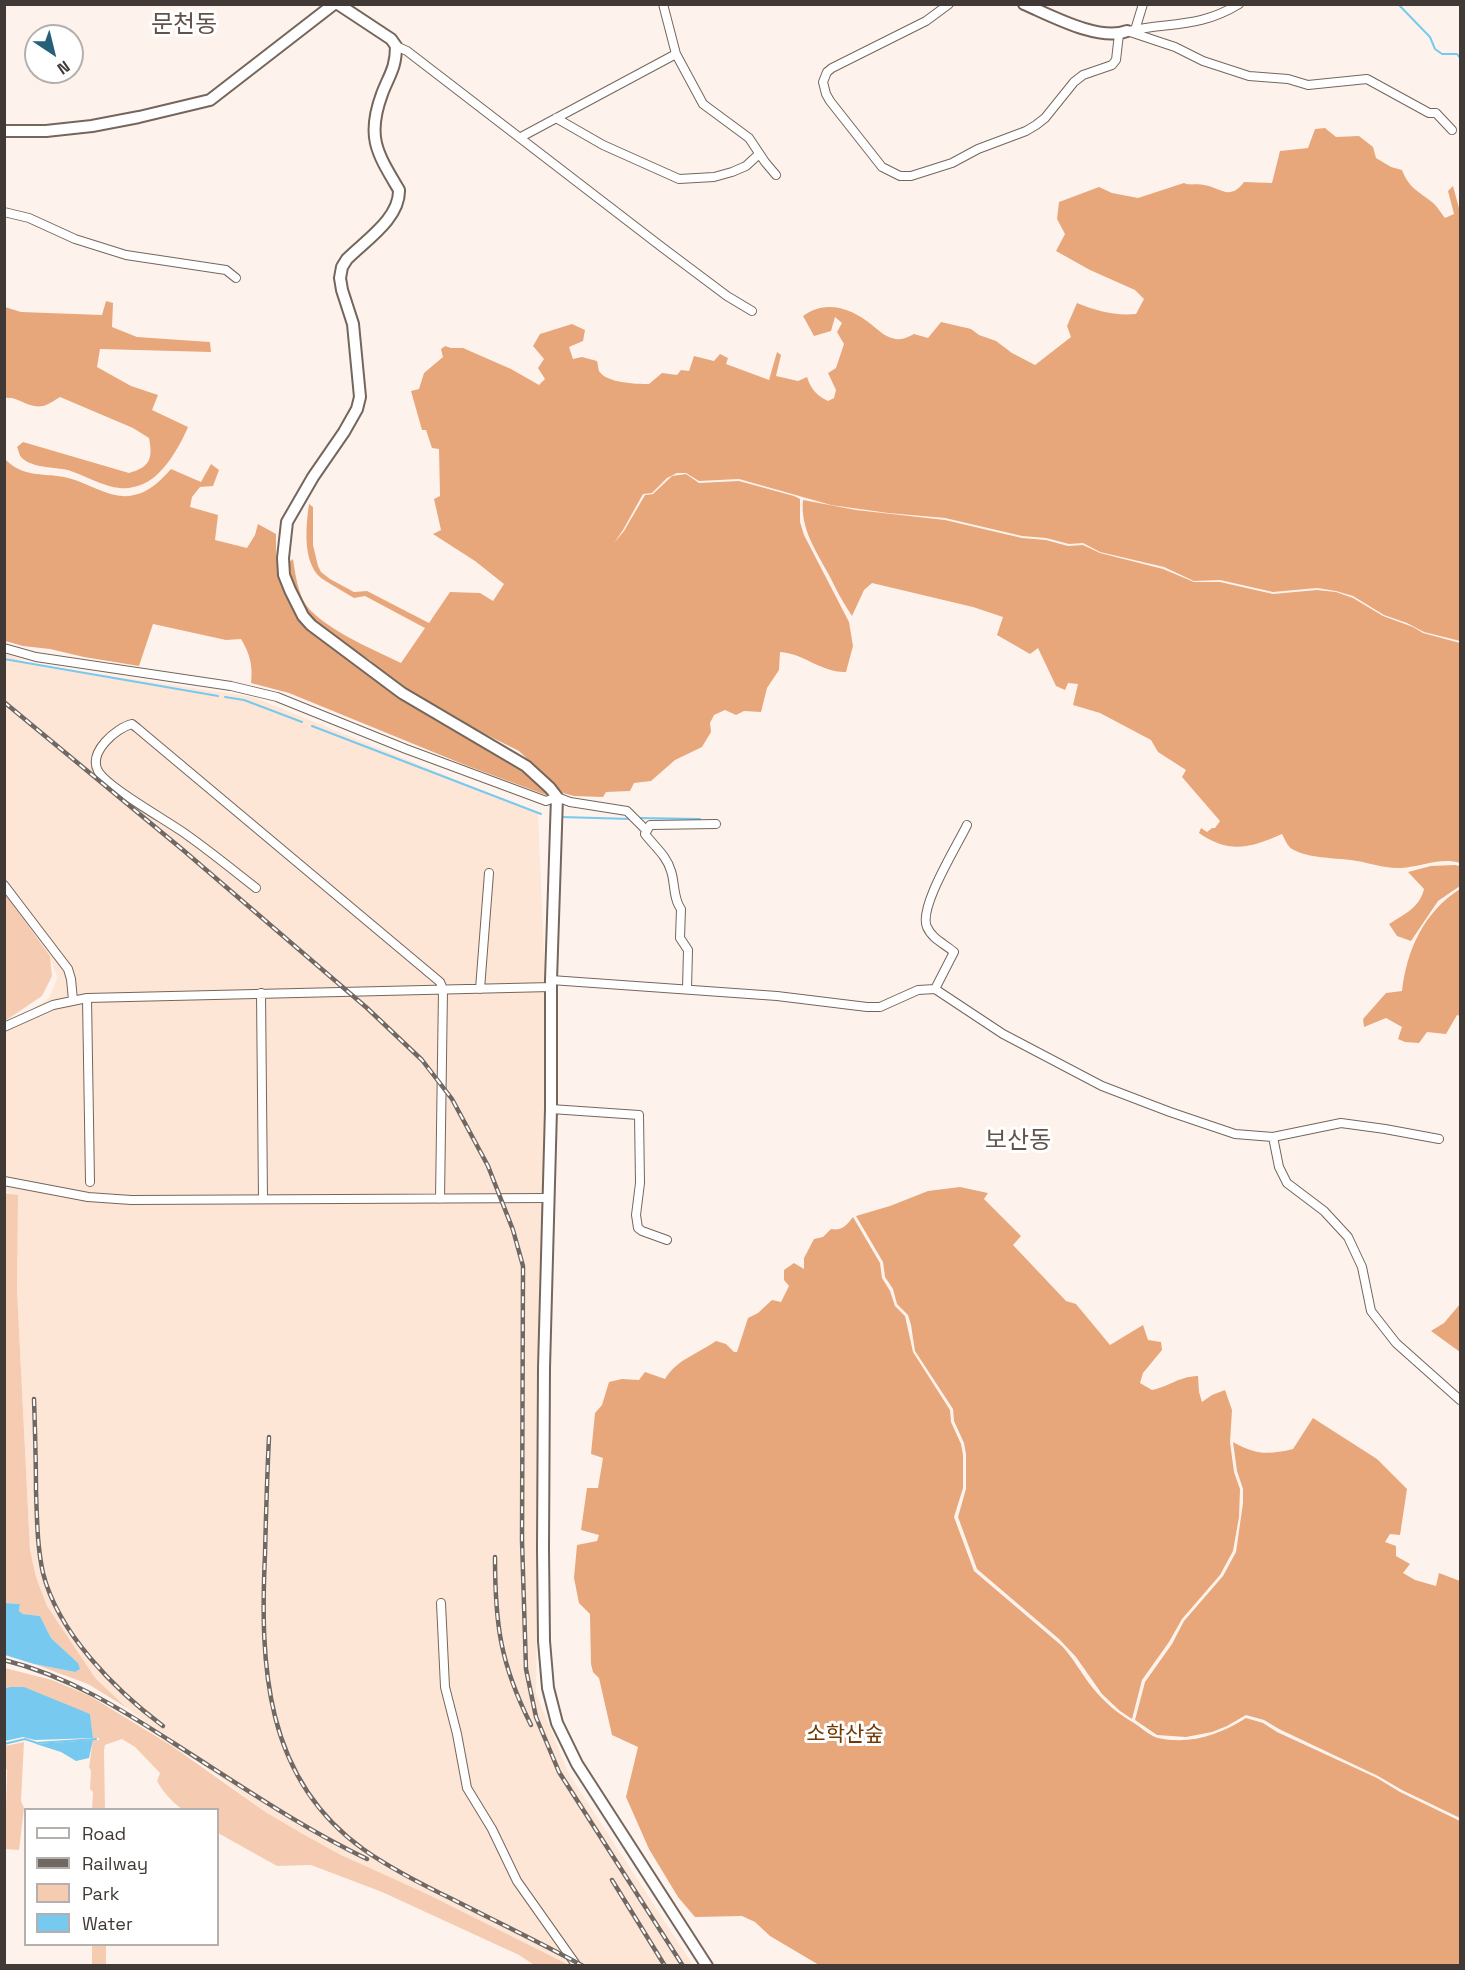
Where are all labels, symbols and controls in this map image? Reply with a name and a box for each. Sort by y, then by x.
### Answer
district label: 문천동 [151,11,217,39]
north arrow [24,24,84,84]
text: N [53,56,74,79]
district label: 보산동 [985,1127,1051,1155]
park label: 소학산숲 [806,1722,884,1748]
legend [24,1808,219,1946]
text: Road [82,1822,126,1845]
text: Railway [82,1852,148,1875]
text: Park [82,1882,119,1905]
text: Water [82,1912,133,1935]

